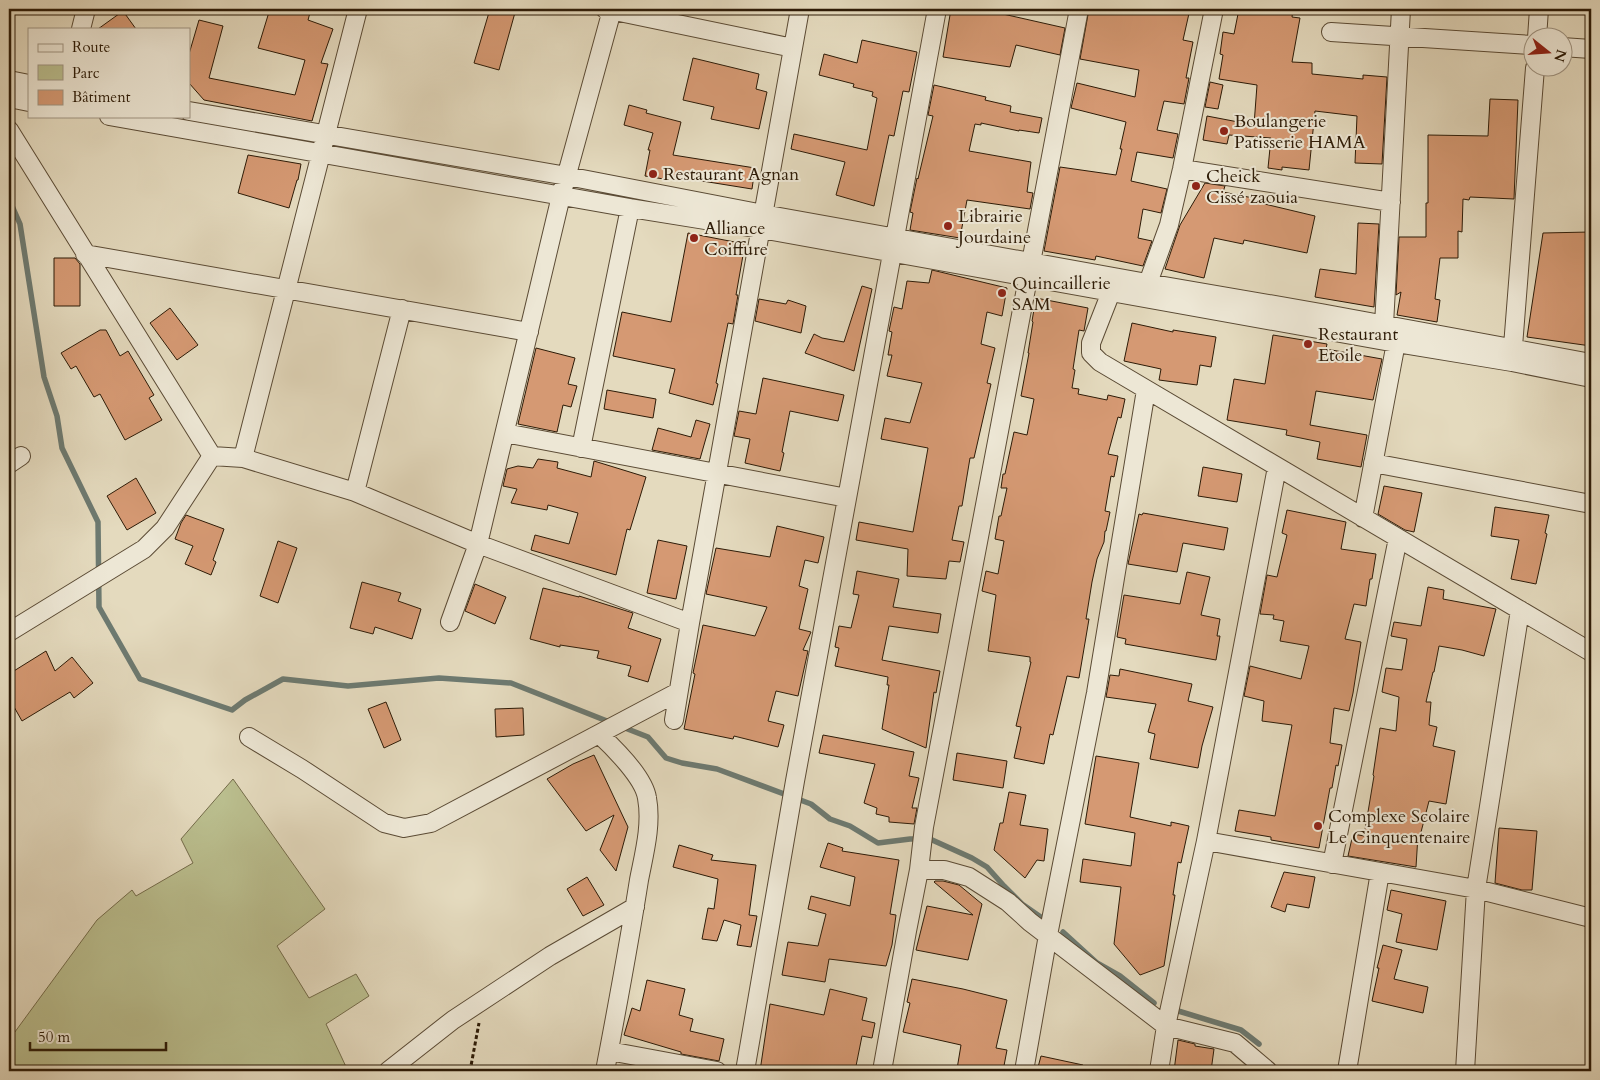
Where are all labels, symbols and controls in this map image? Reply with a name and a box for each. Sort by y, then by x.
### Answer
legend [28,28,190,118]
north arrow [1522,28,1572,78]
text: Route [72,37,110,57]
text: N [1549,47,1571,64]
text: Parc [72,63,100,83]
text: Bâtiment [72,87,131,107]
place label: Boulangerie Patisserie HAMA [1234,109,1366,155]
marker: Boulangerie Patisserie HAMA [1218,125,1230,137]
place label: Restaurant Agnan [663,162,800,187]
place label: Cheick Cissé zaouia [1206,164,1298,210]
marker: Restaurant Agnan [647,168,659,180]
marker: Cheick Cissé zaouia [1190,180,1202,192]
place label: Librairie Jourdaine [955,204,1031,250]
place label: Alliance Coiffure [704,216,768,262]
marker: Librairie Jourdaine [942,220,954,232]
marker: Alliance Coiffure [688,232,700,244]
place label: Quincaillerie SAM [1012,271,1111,317]
marker: Quincaillerie SAM [996,287,1008,299]
place label: Restaurant Etoile [1318,322,1399,368]
marker: Restaurant Etoile [1302,338,1314,350]
place label: Complexe Scolaire Le Cinquentenaire [1328,804,1471,850]
marker: Complexe Scolaire Le Cinquentenaire [1312,820,1324,832]
scale bar [30,1020,166,1052]
text: 50 m [38,1027,70,1047]

